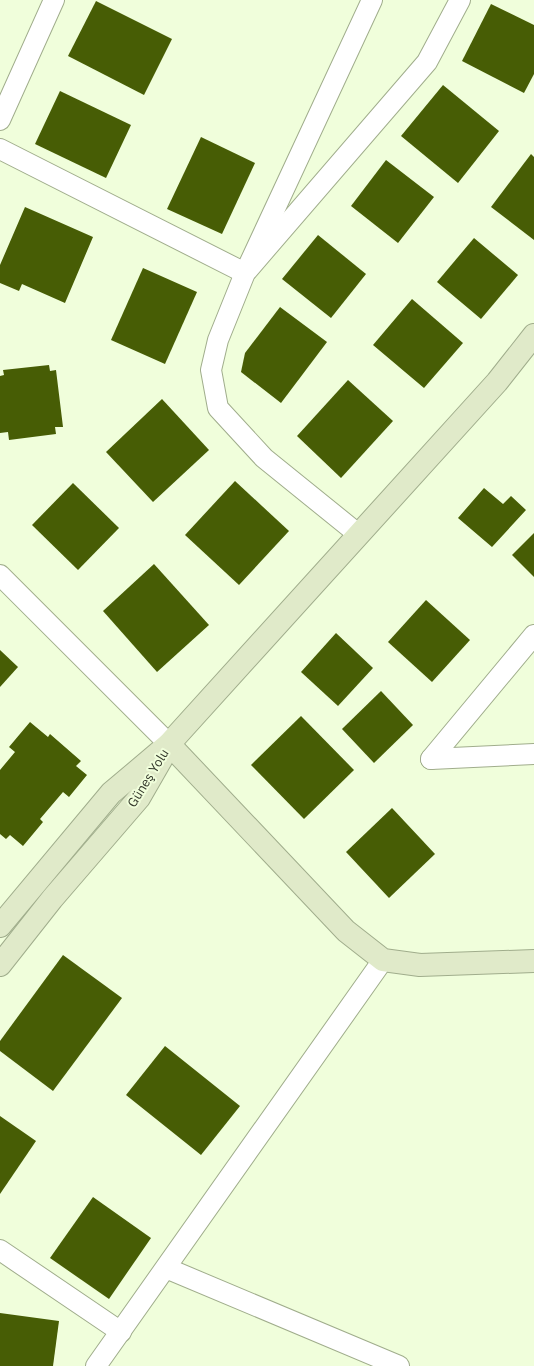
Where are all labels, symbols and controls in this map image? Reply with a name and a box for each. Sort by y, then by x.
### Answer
street label: Güneş Yolu [123,746,173,810]

